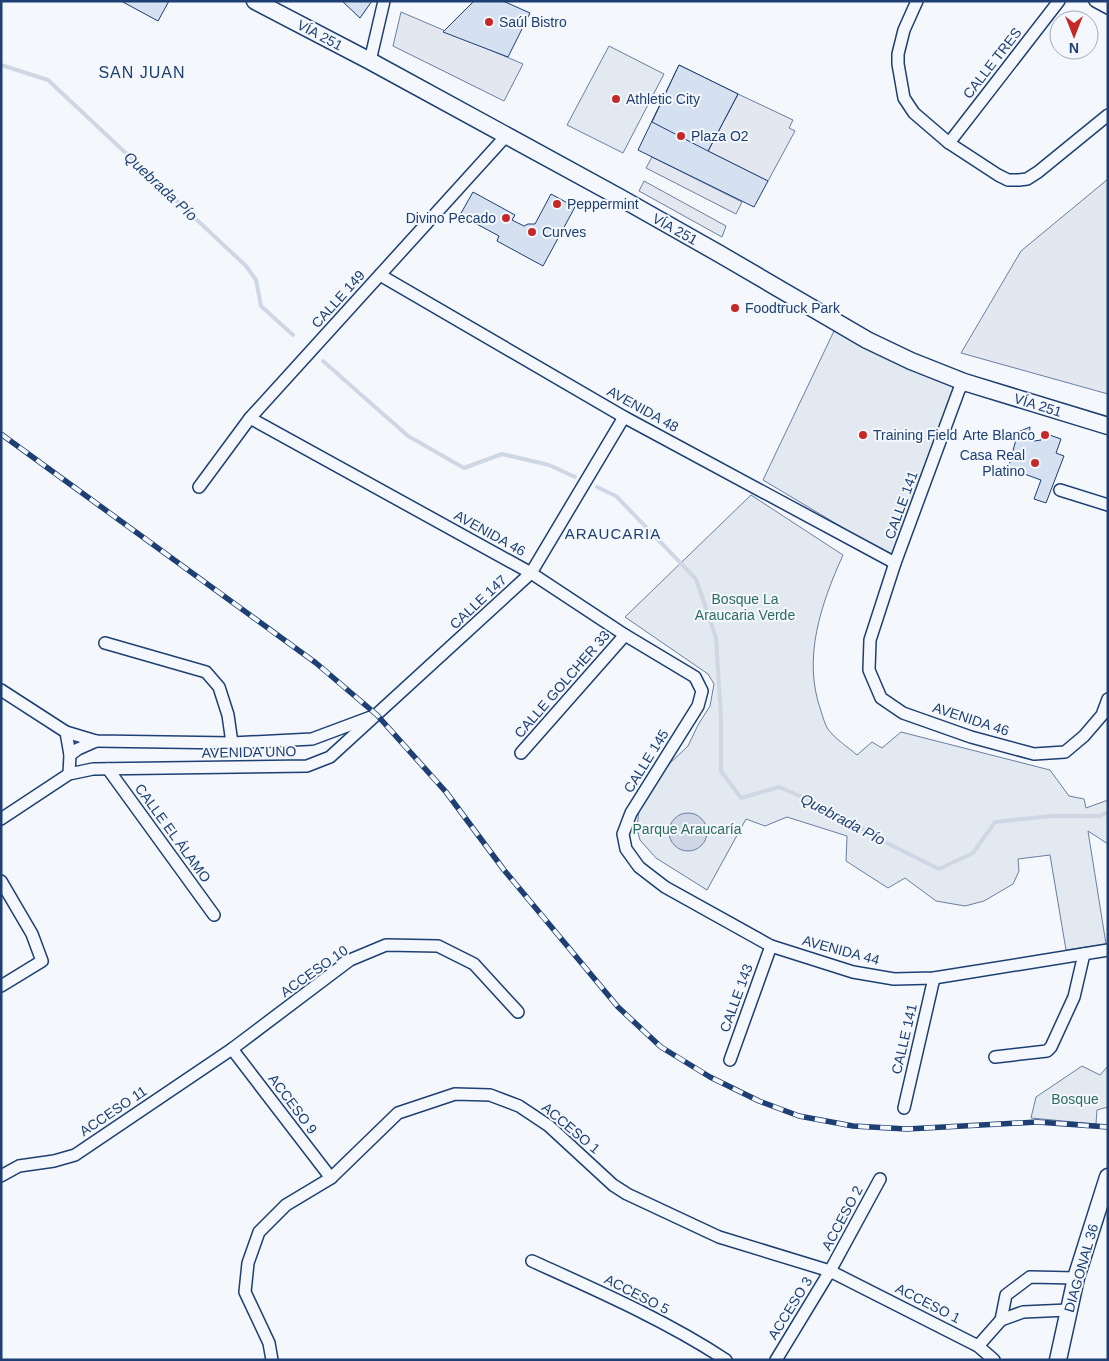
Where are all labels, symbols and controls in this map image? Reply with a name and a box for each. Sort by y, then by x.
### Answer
north arrow [1049,10,1099,60]
place label: Saúl Bistro [499,14,567,30]
street label: VÍA 251 [295,16,346,54]
marker: Saúl Bistro [483,16,495,28]
street label: CALLE TRES [959,24,1025,102]
text: N [1069,40,1079,56]
district label: SAN JUAN [98,64,186,81]
place label: Athletic City [626,91,700,107]
marker: Athletic City [610,93,622,105]
place label: Plaza O2 [691,128,749,144]
marker: Plaza O2 [675,130,687,142]
water label: Quebrada Pío [121,148,201,224]
place label: Peppermint [567,196,639,212]
marker: Peppermint [551,198,563,210]
place label: Divino Pecado [406,210,496,226]
street label: VÍA 251 [650,210,701,248]
marker: Divino Pecado [500,212,512,224]
place label: Curves [542,224,586,240]
marker: Curves [526,226,538,238]
street label: CALLE 149 [308,267,368,331]
place label: Foodtruck Park [745,300,841,316]
marker: Foodtruck Park [729,302,741,314]
street label: AVENIDA 48 [605,383,682,435]
street label: VÍA 251 [1012,390,1064,420]
place label: Training Field [873,427,957,443]
place label: Arte Blanco [963,427,1035,443]
marker: Training Field [857,429,869,441]
marker: Arte Blanco [1039,429,1051,441]
place label: Casa Real Platino [960,447,1025,479]
marker: Casa Real Platino [1029,457,1041,469]
street label: CALLE 141 [881,468,921,541]
street label: AVENIDA 46 [452,507,529,559]
district label: ARAUCARIA [565,525,661,542]
street label: CALLE 147 [446,572,510,632]
park label: Bosque La Araucaria Verde [695,591,795,623]
street label: CALLE GOLCHER 33 [511,627,613,741]
street label: AVENIDA 46 [931,699,1011,739]
street label: CALLE 145 [620,726,672,796]
street label: AVENIDA UNO [202,743,297,761]
street label: CALLE EL ÁLAMO [132,781,214,885]
water label: Quebrada Pío [798,790,888,848]
park label: Parque Araucaría [633,821,742,837]
street label: AVENIDA 44 [801,932,881,968]
street label: ACCESO 10 [277,942,351,1000]
street label: CALLE 143 [716,961,756,1034]
street label: CALLE 141 [888,1002,920,1076]
street label: ACCESO 9 [265,1071,321,1137]
street label: ACCESO 11 [76,1083,150,1139]
park label: Bosque [1051,1091,1099,1107]
street label: ACCESO 1 [539,1099,603,1157]
street label: ACCESO 2 [818,1183,866,1253]
street label: DIAGONAL 36 [1061,1222,1101,1314]
street label: ACCESO 5 [602,1271,672,1317]
street label: ACCESO 3 [764,1274,816,1342]
street label: ACCESO 1 [893,1280,963,1326]

